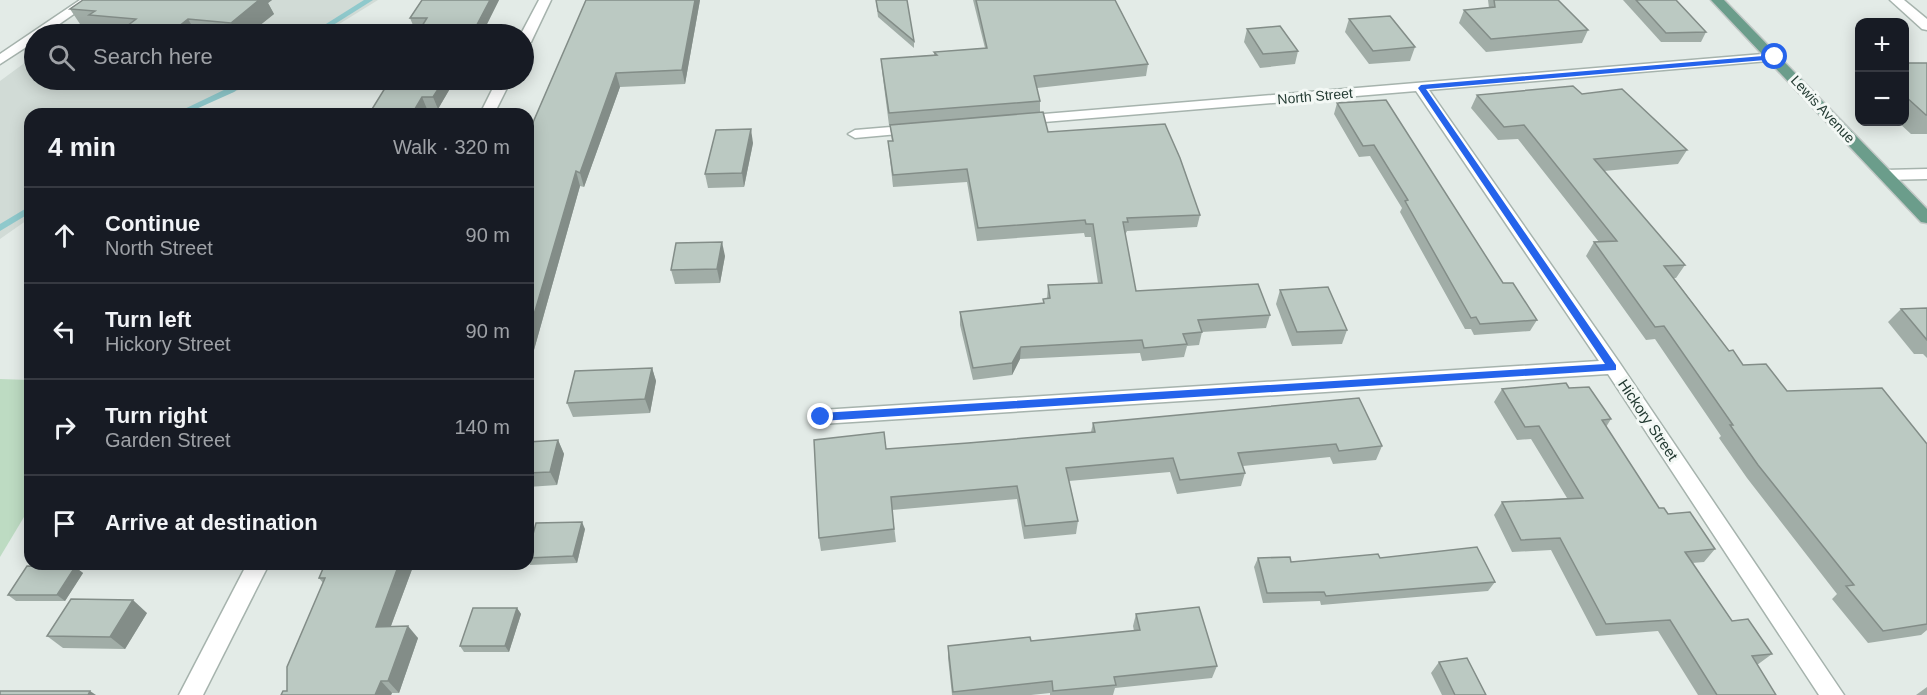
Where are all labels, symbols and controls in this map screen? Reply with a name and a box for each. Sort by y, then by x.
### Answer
map controls [1855,18,1909,126]
button: + [1855,18,1909,72]
search box [24,24,534,90]
icon: search [45,41,78,74]
route start [1761,43,1787,69]
text: Search here [93,44,213,69]
street label: Lewis Avenue [1788,72,1858,146]
button: − [1855,72,1909,126]
street label: North Street [1277,85,1353,107]
text: 4 min [48,132,116,162]
text: Walk · 320 m [393,136,510,158]
text: Continue [105,211,200,236]
icon: ahead [48,219,81,252]
text: 90 m [466,224,510,246]
text: North Street [105,237,213,259]
text: Turn left [105,307,191,332]
icon: left [48,315,81,348]
text: 90 m [466,320,510,342]
text: Hickory Street [105,333,231,355]
street label: Hickory Street [1615,376,1682,464]
text: Turn right [105,403,207,428]
route end [807,403,833,429]
icon: right [48,411,81,444]
text: 140 m [454,416,510,438]
text: Garden Street [105,429,231,451]
icon: arrive [48,507,81,540]
text: Arrive at destination [105,510,318,535]

